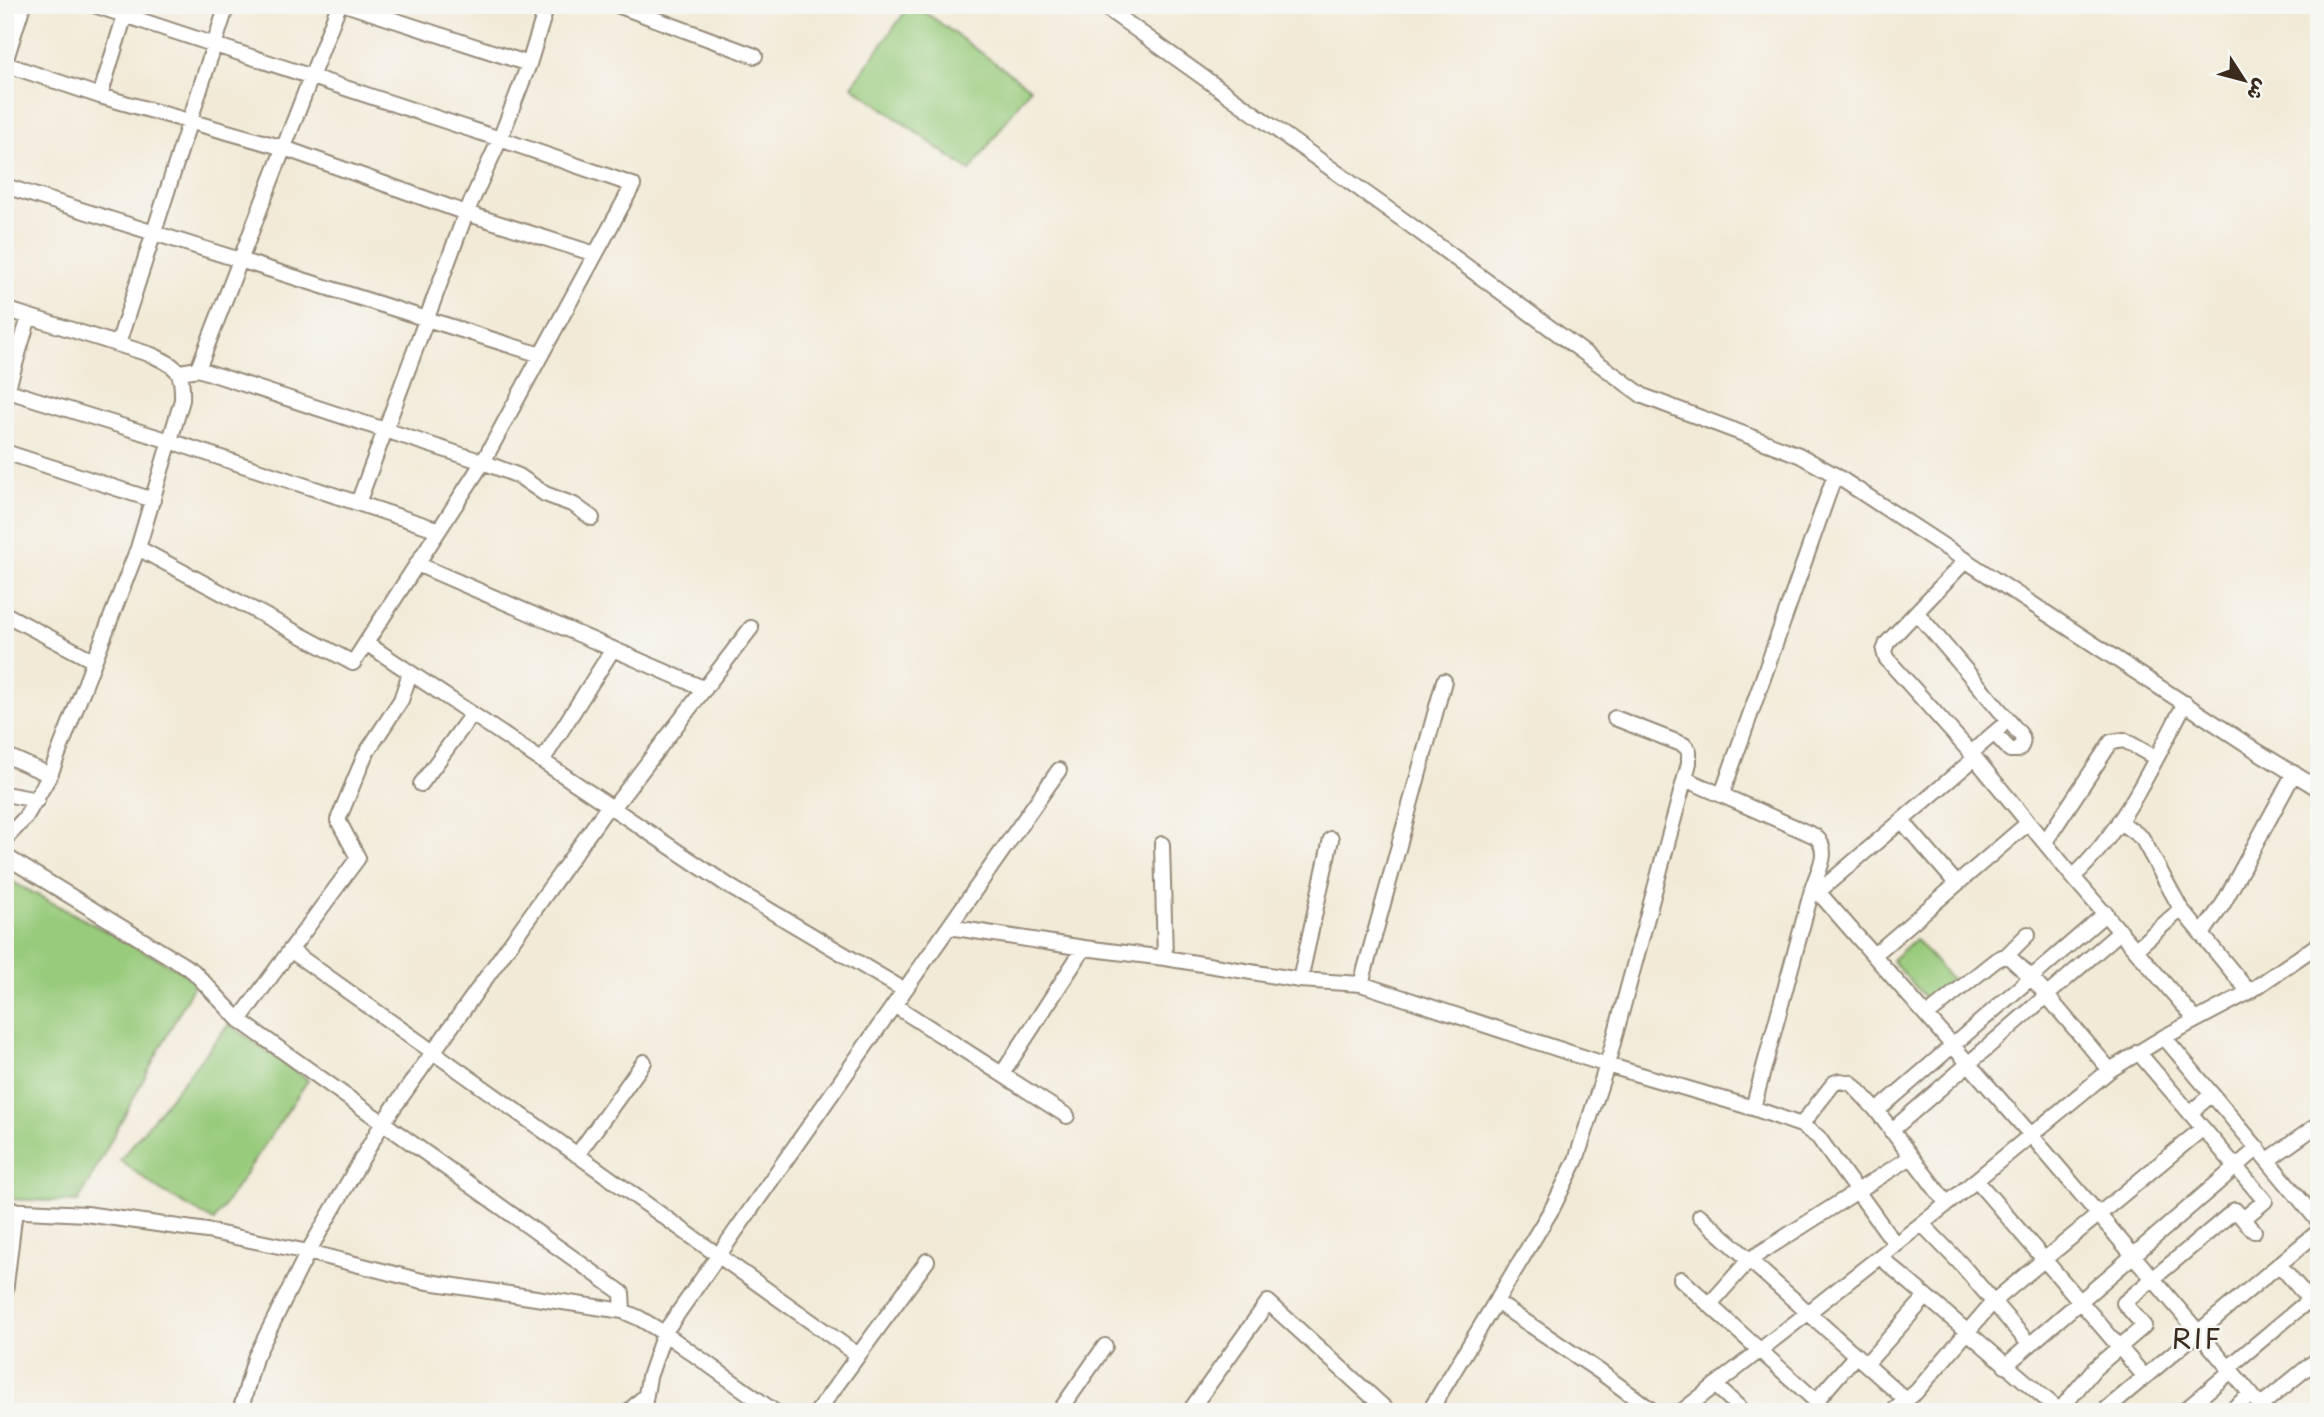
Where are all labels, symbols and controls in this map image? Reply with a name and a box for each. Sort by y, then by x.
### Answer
north arrow [2208,46,2278,116]
text: ش [2241,74,2276,107]
district label: RIF [2171,1316,2223,1359]

